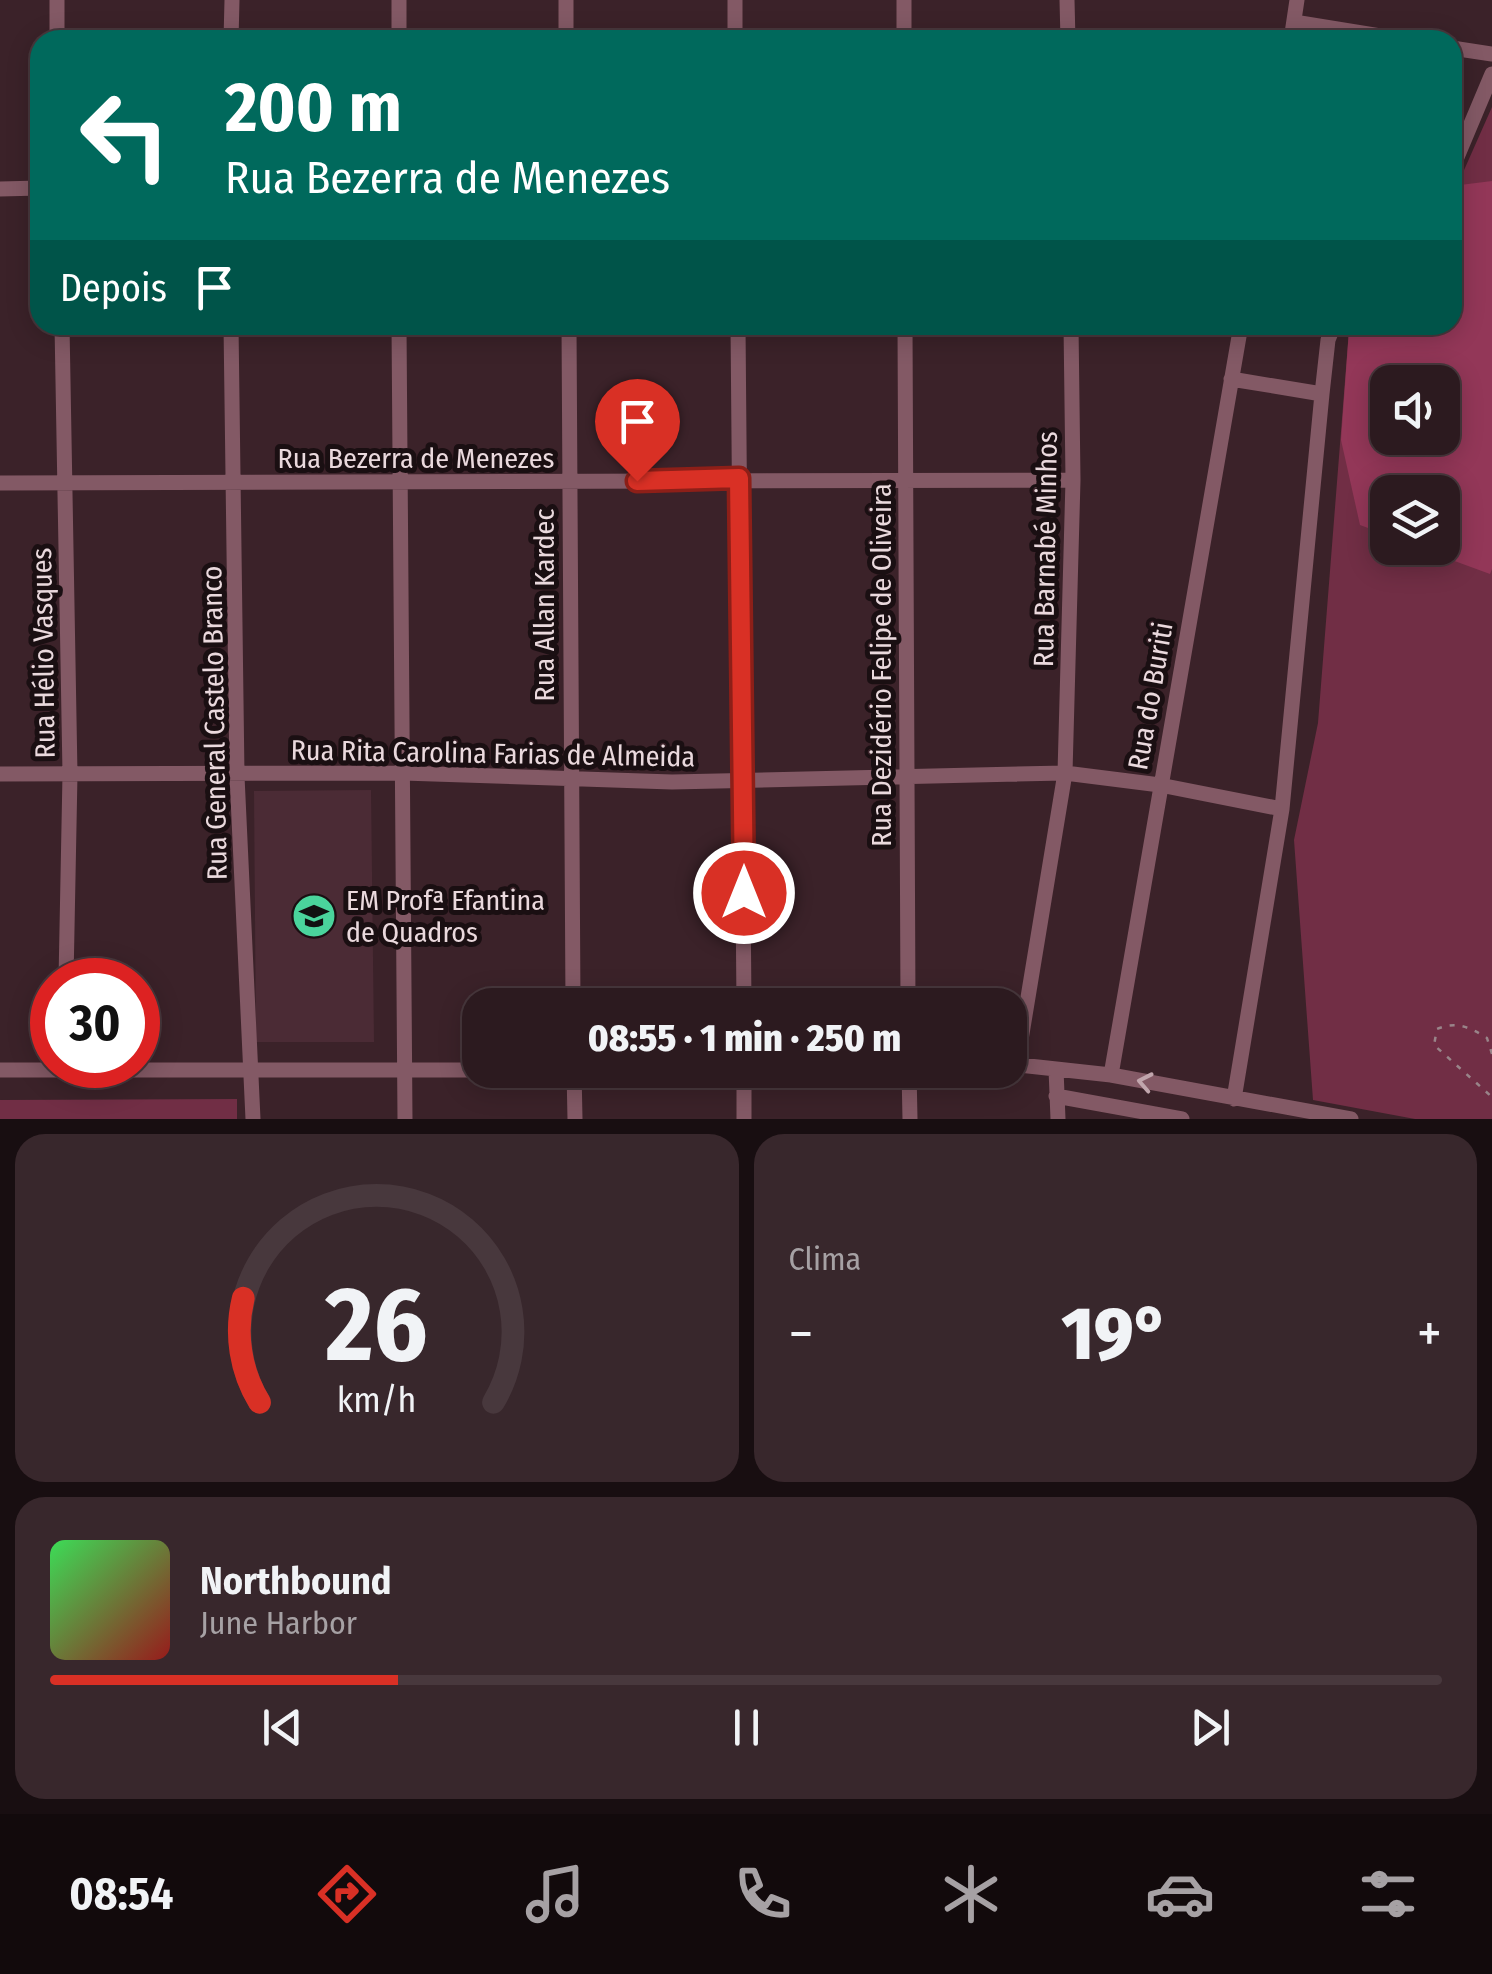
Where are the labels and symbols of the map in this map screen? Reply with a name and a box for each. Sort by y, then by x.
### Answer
pin [595,379,680,482]
street label: Rua Barnabé Minhos [1027,431,1064,667]
street label: Rua Bezerra de Menezes [277,442,555,475]
street label: Rua Dezidério Felipe de Oliveira [865,483,898,847]
street label: Rua Allan Kardec [528,509,561,701]
street label: Rua Hélio Vasques [25,547,62,759]
street label: Rua General Castelo Branco [195,566,234,880]
street label: Rua do Buriti [1121,620,1180,773]
street label: Rua Rita Carolina Farias de Almeida [290,733,696,774]
position arrow [692,841,796,945]
place label: EM Profª Efantina de Quadros [346,884,545,949]
school or university icon: EM Profª Efantina de Quadros [291,893,337,939]
speed limit sign: 30 [30,958,160,1088]
one-way arrow [1137,1073,1154,1094]

